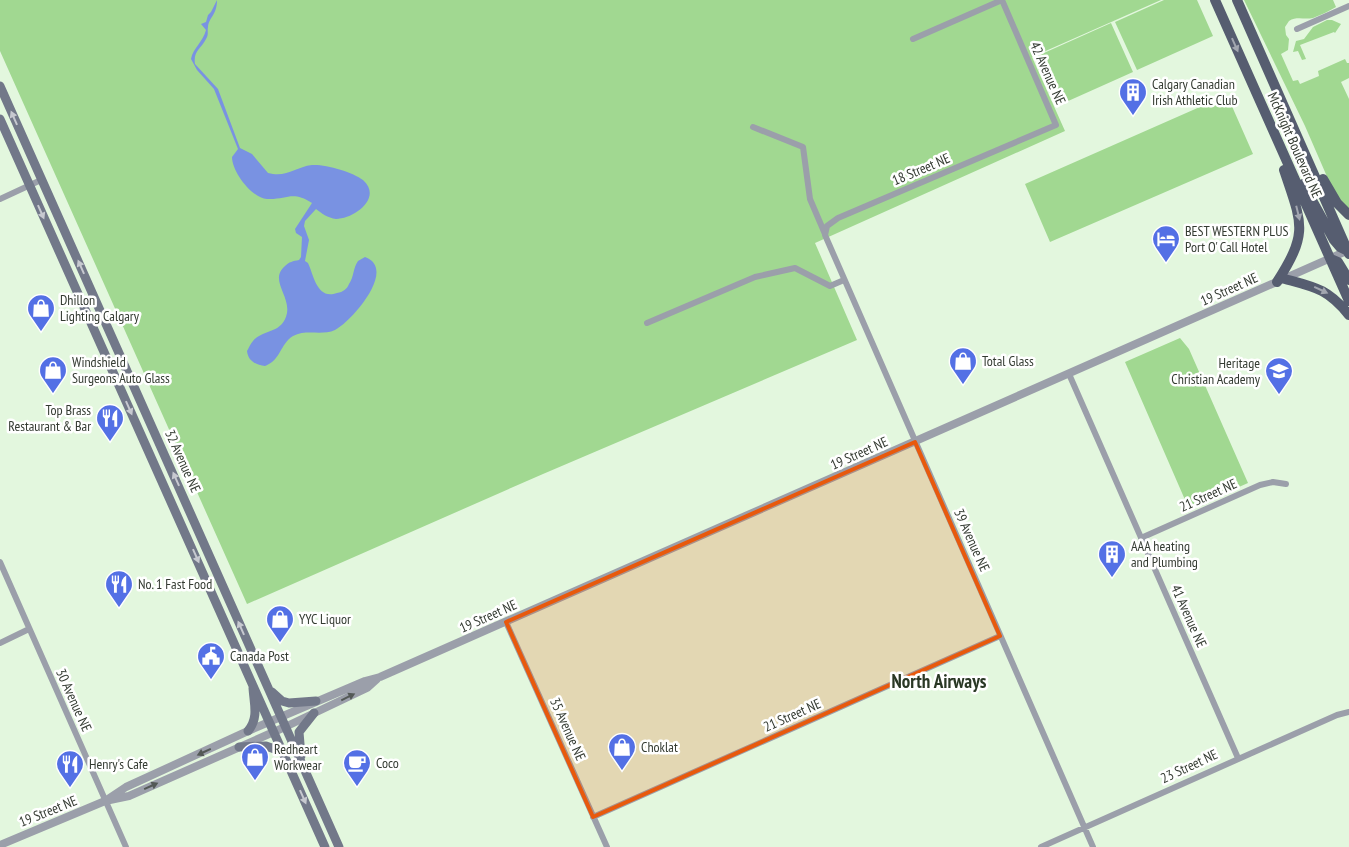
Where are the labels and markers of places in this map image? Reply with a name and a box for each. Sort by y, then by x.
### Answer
place label: Calgary Canadian Irish Athletic Club [1152,75,1238,109]
building icon: Calgary Canadian Irish Athletic Club [1118,77,1148,116]
place label: BEST WESTERN PLUS Port O' Call Hotel [1185,222,1288,256]
hotel icon: BEST WESTERN PLUS Port O' Call Hotel [1151,224,1181,263]
place label: Dhillon Lighting Calgary [60,291,140,325]
shop icon: Dhillon Lighting Calgary [26,293,56,332]
shop icon: Total Glass [948,346,978,385]
place label: Total Glass [982,352,1034,370]
place label: Windshield Surgeons Auto Glass [72,353,170,387]
place label: Heritage Christian Academy [1171,354,1261,388]
shop icon: Windshield Surgeons Auto Glass [38,355,68,394]
school or university icon: Heritage Christian Academy [1264,356,1294,395]
place label: Top Brass Restaurant & Bar [8,401,91,435]
restaurant icon: Top Brass Restaurant & Bar [95,403,125,442]
place label: AAA heating and Plumbing [1131,537,1198,571]
building icon: AAA heating and Plumbing [1097,539,1127,578]
restaurant icon: No. 1 Fast Food [104,569,134,608]
place label: No. 1 Fast Food [138,575,212,593]
shop icon: YYC Liquor [265,604,295,643]
place label: YYC Liquor [299,610,351,628]
public building icon: Canada Post [196,641,226,680]
place label: Canada Post [230,647,289,665]
shop icon: Choklat [607,732,637,771]
place label: Choklat [641,738,678,756]
place label: Redheart Workwear [274,740,322,774]
shop icon: Redheart Workwear [240,742,270,781]
cafe icon: Coco [342,748,372,787]
restaurant icon: Henry's Cafe [55,749,85,788]
place label: Coco [376,754,399,772]
place label: Henry's Cafe [89,755,148,773]

